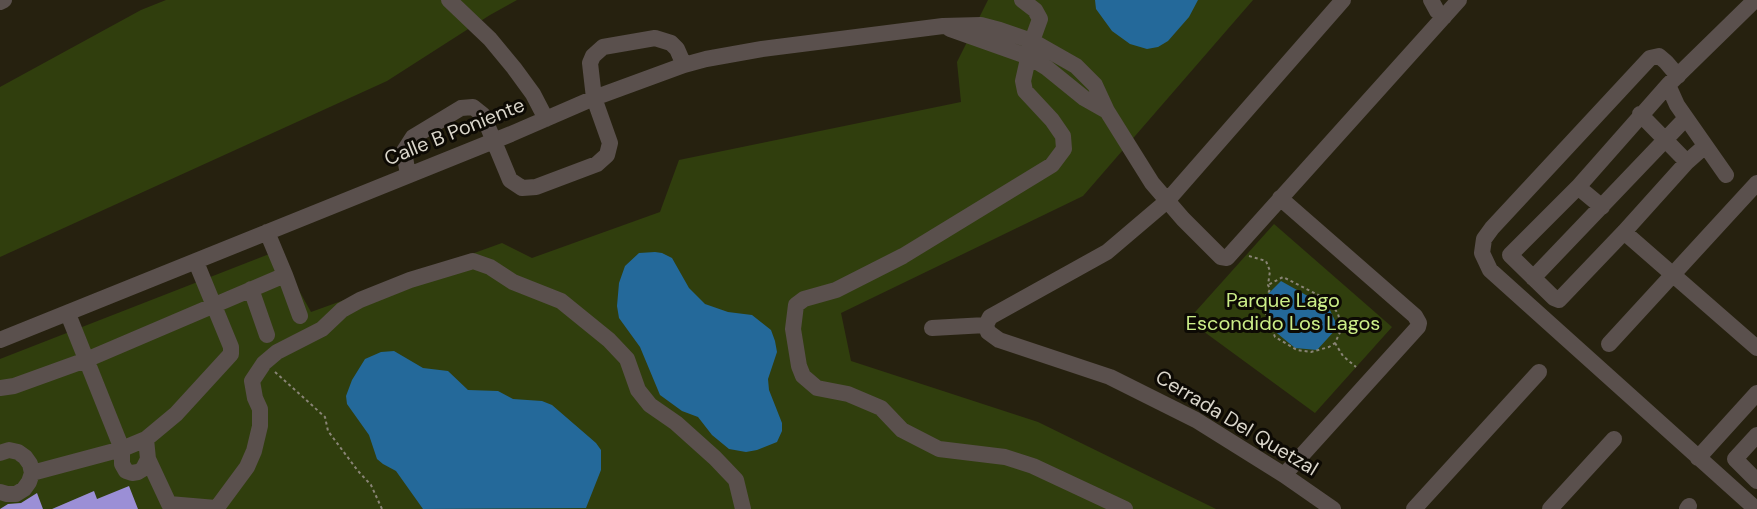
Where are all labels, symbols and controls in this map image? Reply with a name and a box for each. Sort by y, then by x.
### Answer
street label: Calle B Poniente [381,94,529,172]
park label: Parque Lago Escondido Los Lagos [1186,290,1380,337]
street label: Cerrada Del Quetzal [1150,366,1322,482]

